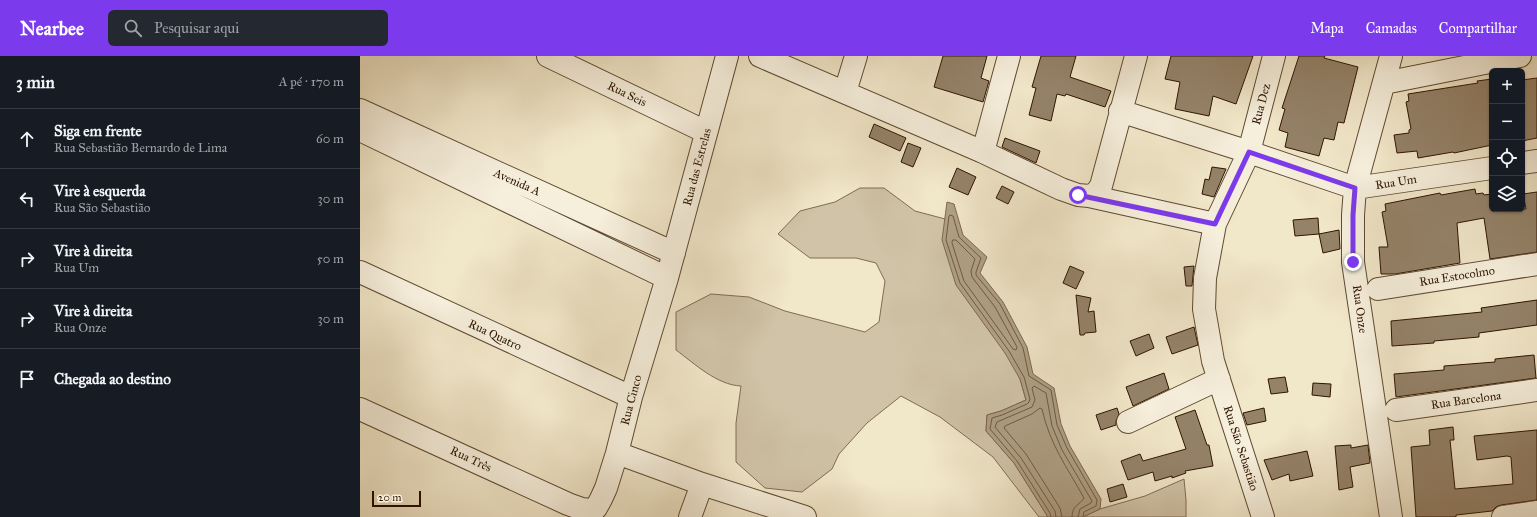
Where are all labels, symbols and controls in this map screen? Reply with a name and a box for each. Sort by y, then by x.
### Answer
search box [108,10,388,46]
text: Nearbee [20,17,84,40]
icon: search [122,17,144,39]
text: Pesquisar aqui [154,19,239,37]
text: Mapa [1310,20,1344,37]
text: Camadas [1366,20,1417,37]
text: Compartilhar [1439,20,1517,37]
map controls [1489,68,1525,212]
button: + [1489,68,1525,104]
text: 3 min [16,72,55,93]
text: A pé · 170 m [279,74,344,90]
street label: Rua Seis [605,79,649,109]
street label: Rua Dez [1249,81,1273,126]
button: − [1489,104,1525,140]
text: Siga em frente [54,122,142,140]
street label: Rua das Estrelas [680,127,714,207]
icon: ahead [16,128,38,150]
text: 60 m [316,131,344,147]
text: Rua Sebastião Bernardo de Lima [54,140,227,156]
button: locate [1489,140,1525,176]
street label: Avenida A [491,165,543,199]
street label: Rua Um [1374,172,1418,192]
button: layers [1489,176,1525,212]
text: Vire à esquerda [54,182,146,200]
route start [1069,186,1087,204]
icon: left [16,188,38,210]
text: 30 m [318,191,344,207]
text: Rua São Sebastião [54,200,150,216]
text: Vire à direita [54,242,132,260]
icon: right [16,248,38,270]
text: 50 m [317,251,344,267]
route end [1344,253,1362,271]
text: Rua Um [54,260,99,276]
street label: Rua Estocolmo [1418,263,1496,289]
street label: Rua Onze [1350,284,1370,334]
text: Vire à direita [54,302,132,320]
icon: right [16,308,38,330]
text: 30 m [318,311,344,327]
street label: Rua Quatro [466,317,524,353]
text: Rua Onze [54,320,107,336]
icon: arrive [16,368,38,390]
text: Chegada ao destino [54,370,171,388]
street label: Rua Cinco [618,373,644,427]
street label: Rua Barcelona [1430,388,1503,412]
street label: Rua São Sebastião [1221,404,1261,492]
street label: Rua Três [448,443,494,475]
scale bar [372,489,421,508]
text: 20 m [378,491,401,504]

